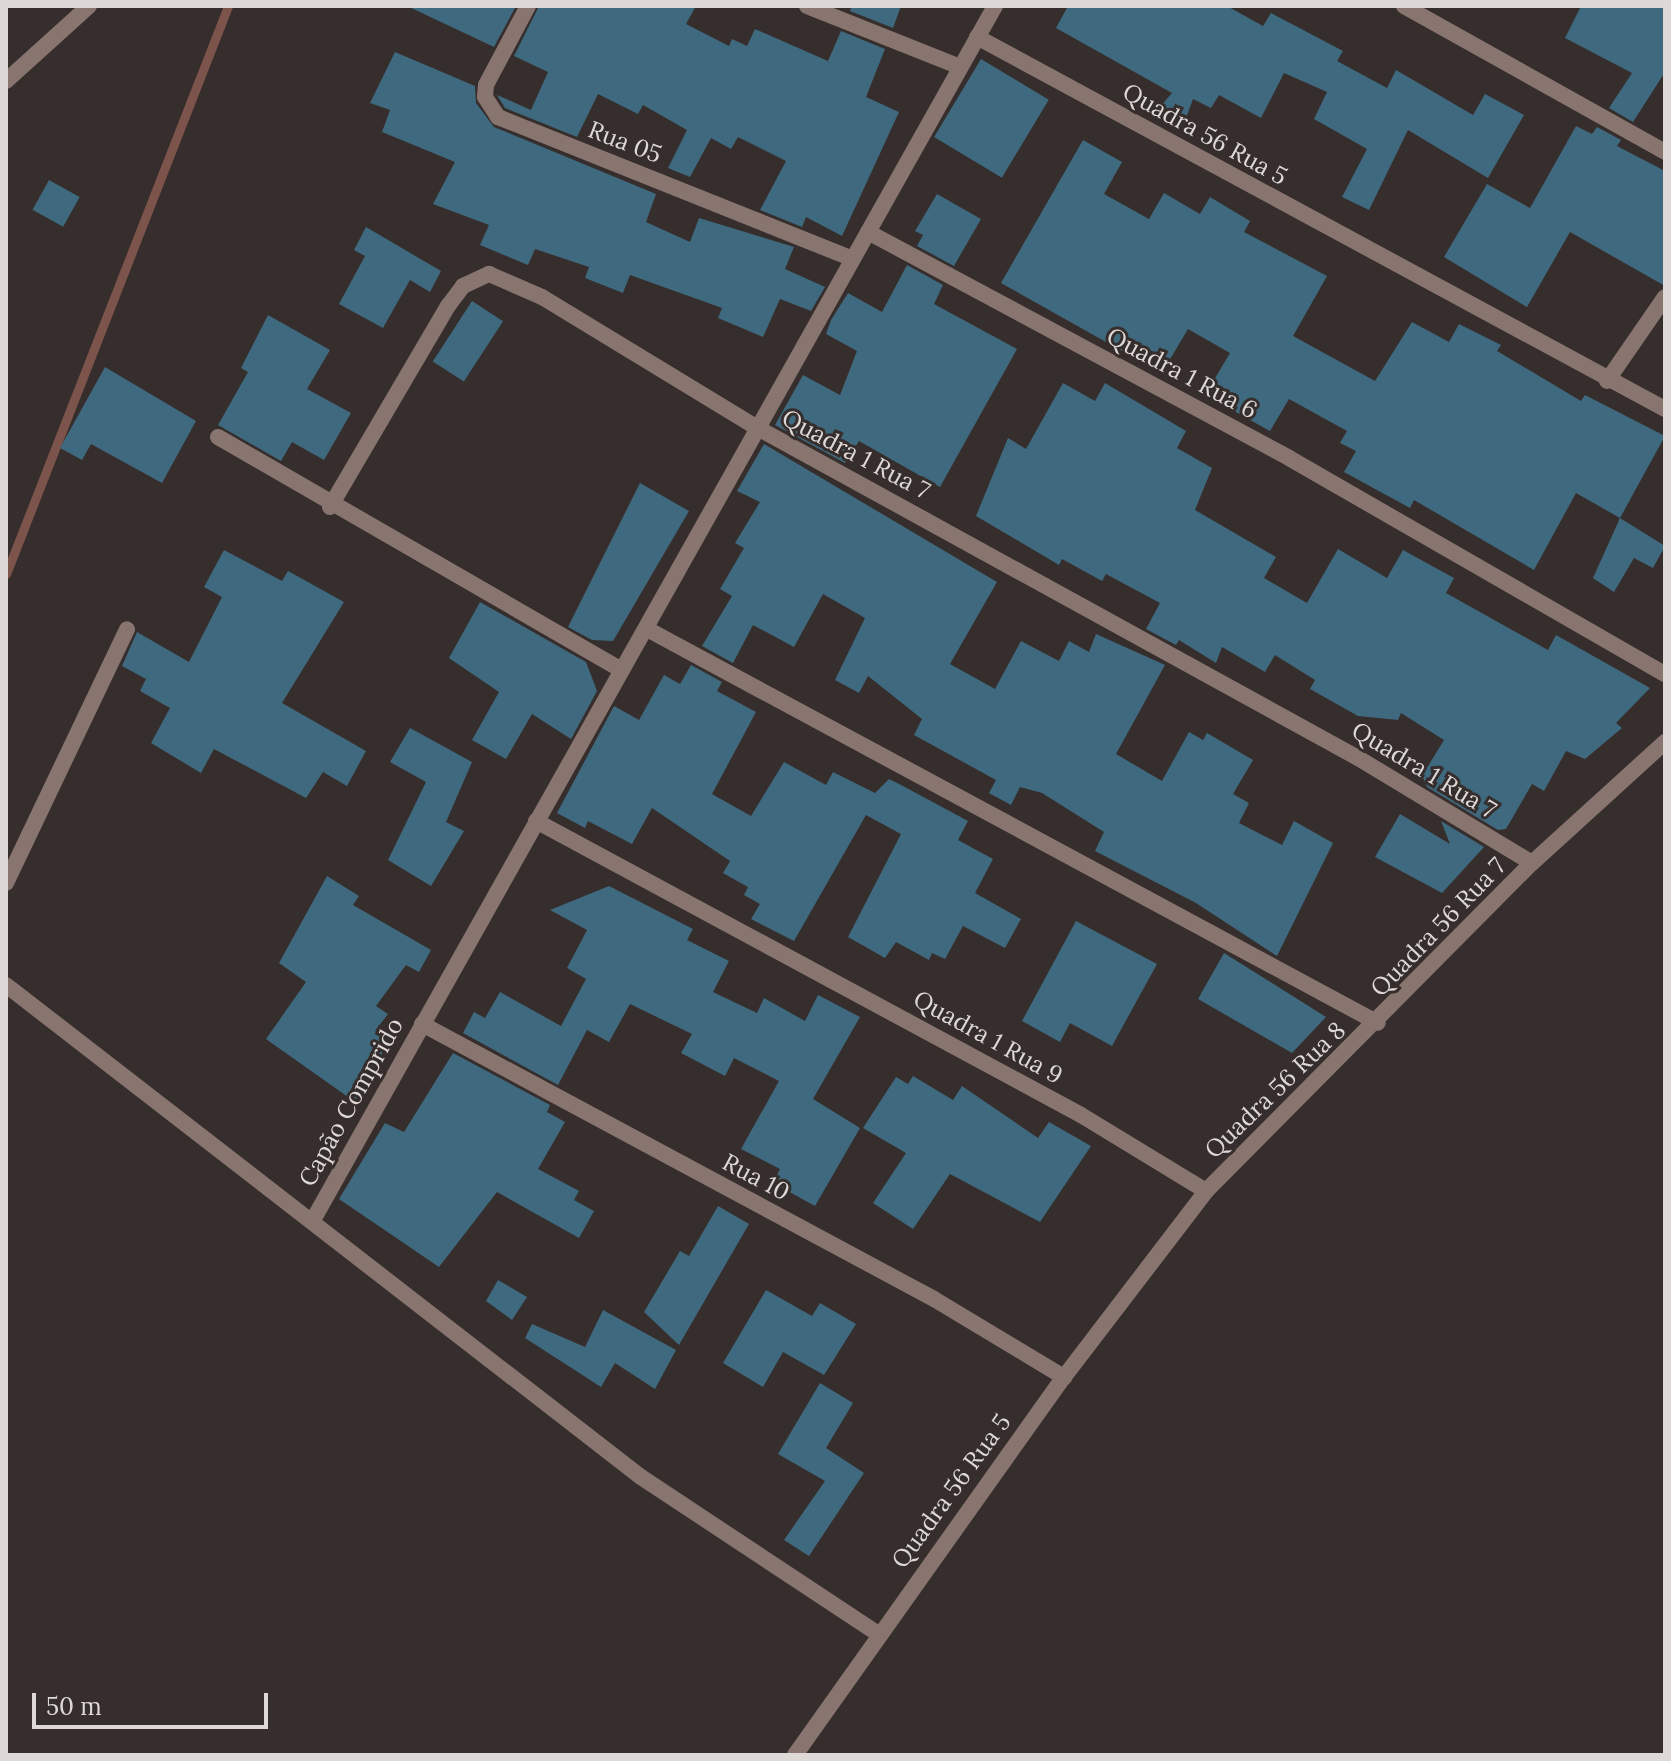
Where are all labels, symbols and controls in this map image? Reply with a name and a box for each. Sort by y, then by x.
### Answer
street label: Quadra 56 Rua 5 [1118,77,1292,191]
street label: Rua 05 [584,115,666,169]
street label: Quadra 1 Rua 6 [1102,321,1262,425]
street label: Quadra 1 Rua 7 [777,403,935,505]
street label: Quadra 1 Rua 7 [1347,716,1501,824]
street label: Quadra 56 Rua 7 [1365,852,1511,1002]
street label: Quadra 1 Rua 9 [908,984,1068,1090]
street label: Capão Comprido [293,1013,409,1191]
street label: Quadra 56 Rua 8 [1199,1016,1351,1164]
street label: Rua 10 [718,1147,794,1207]
street label: Quadra 56 Rua 5 [885,1408,1017,1574]
scale bar [36,1677,272,1727]
text: 50 m [46,1691,102,1722]

